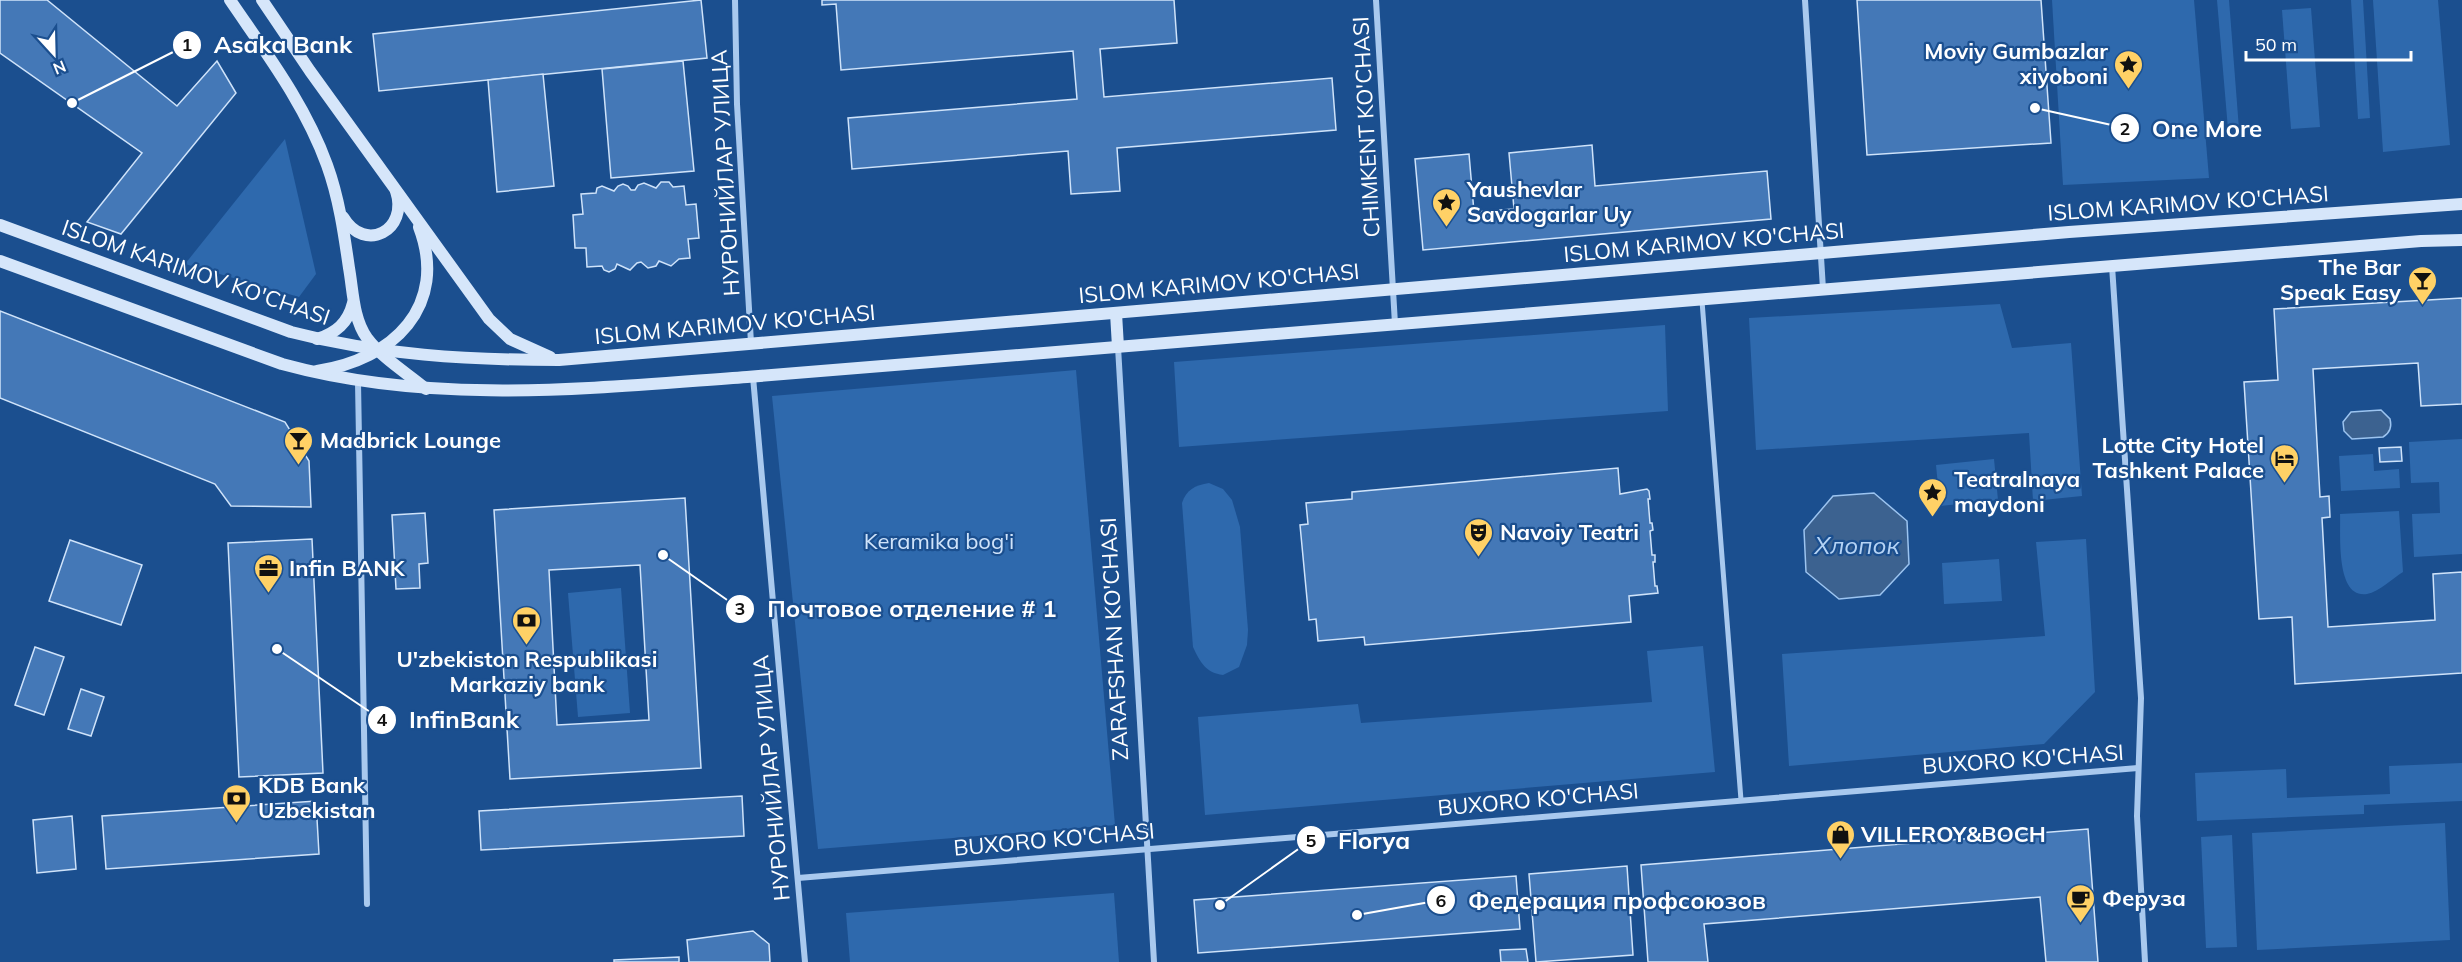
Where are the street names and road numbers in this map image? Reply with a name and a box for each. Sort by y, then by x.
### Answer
street label: CHIMKENT KO'CHASI [1346,16,1386,238]
street label: НУРОНИЙЛАР УЛИЦА [705,49,745,297]
street label: ISLOM KARIMOV KO'CHASI [2047,179,2329,227]
street label: ISLOM KARIMOV KO'CHASI [58,213,334,331]
street label: ISLOM KARIMOV KO'CHASI [1562,216,1846,268]
street label: ISLOM KARIMOV KO'CHASI [1077,257,1361,309]
street label: ISLOM KARIMOV KO'CHASI [593,298,877,350]
street label: ZARAFSHAN KO'CHASI [1094,517,1134,761]
street label: НУРОНИЙЛАР УЛИЦА [746,654,796,902]
street label: BUXORO KO'CHASI [1921,738,2125,780]
street label: BUXORO KO'CHASI [1436,776,1640,822]
street label: BUXORO KO'CHASI [952,816,1156,862]

